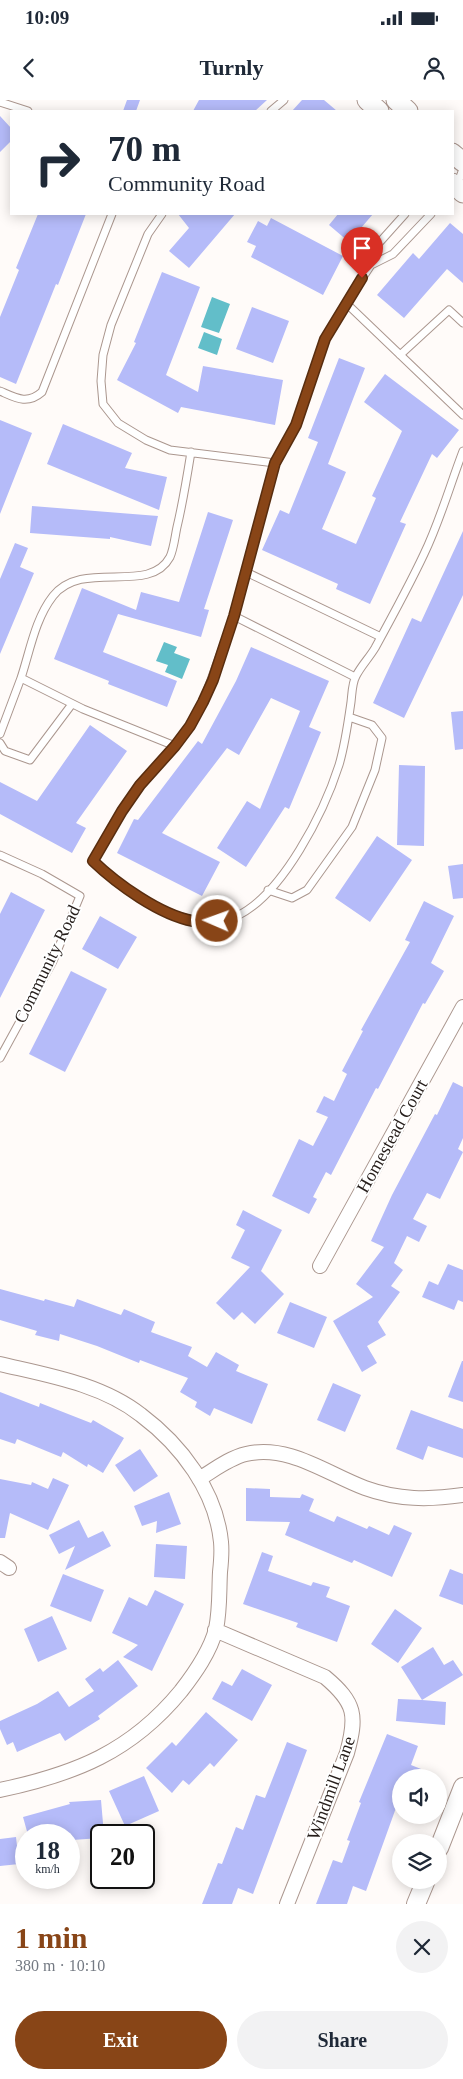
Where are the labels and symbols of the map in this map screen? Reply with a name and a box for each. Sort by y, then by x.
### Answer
pin [341,227,383,278]
position arrow [190,894,242,946]
street label: Community Road [10,902,84,1026]
street label: Homestead Court [353,1076,431,1196]
street label: Windmill Lane [303,1733,359,1843]
speed limit sign: 20 [90,1824,155,1889]

